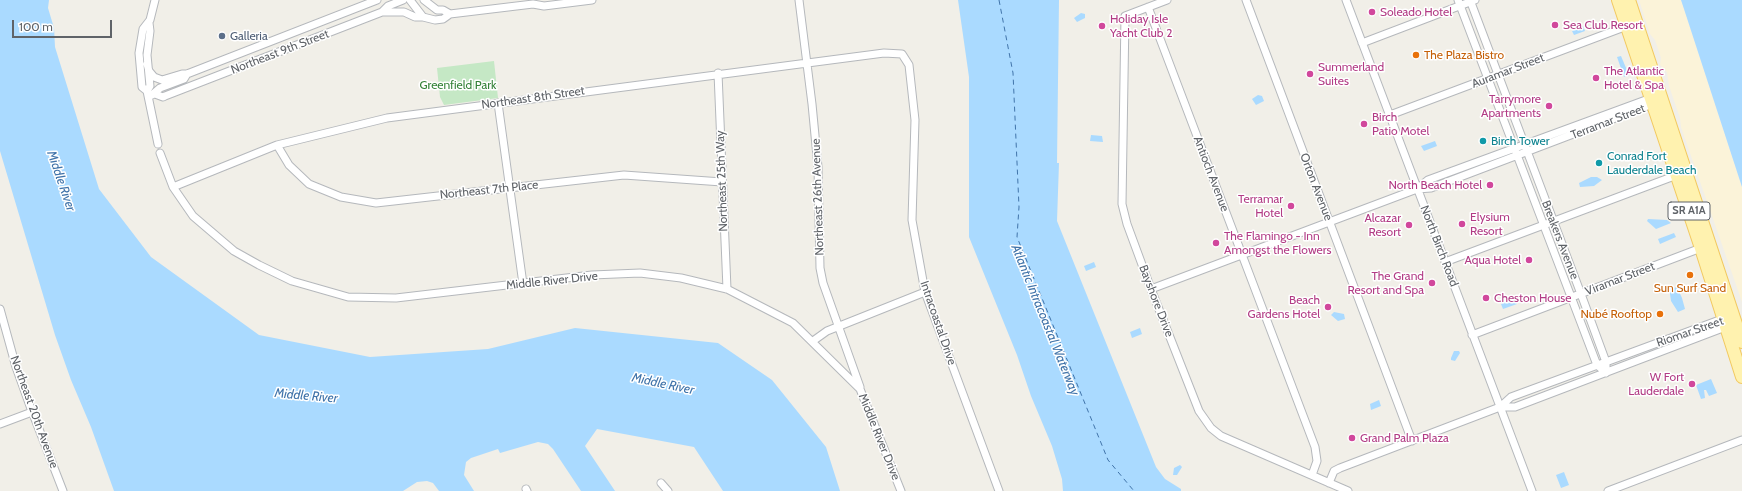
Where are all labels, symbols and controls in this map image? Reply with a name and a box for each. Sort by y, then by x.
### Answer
place label: Soleado Hotel [1380,5,1452,19]
marker: Soleado Hotel [1367,7,1377,17]
scale bar [14,12,114,38]
place label: Holiday Isle Yacht Club 2 [1110,12,1173,40]
place label: Sea Club Resort [1563,18,1643,32]
text: 100 m [19,19,53,34]
marker: Sea Club Resort [1550,20,1560,30]
marker: Holiday Isle Yacht Club 2 [1097,21,1107,31]
street label: Northeast 9th Street [229,27,331,77]
place label: Galleria [230,29,268,43]
marker: Galleria [217,31,227,41]
place label: The Plaza Bistro [1424,48,1504,62]
marker: The Plaza Bistro [1411,50,1421,60]
street label: Auramar Street [1470,51,1546,91]
place label: Summerland Suites [1318,60,1384,88]
place label: The Atlantic Hotel & Spa [1604,64,1664,92]
marker: Summerland Suites [1305,69,1315,79]
marker: The Atlantic Hotel & Spa [1591,73,1601,83]
park label: Greenfield Park [420,78,496,92]
street label: Northeast 8th Street [480,84,586,112]
place label: Tarrymore Apartments [1481,92,1541,120]
marker: Tarrymore Apartments [1544,101,1554,111]
street label: Terramar Street [1569,101,1647,143]
place label: Birch Patio Motel [1372,110,1429,138]
marker: Birch Patio Motel [1359,119,1369,129]
street label: Northeast 25th Way [713,130,731,232]
street label: Antioch Avenue [1190,134,1232,214]
place label: Birch Tower [1491,134,1549,148]
marker: Birch Tower [1478,136,1488,146]
street label: Northeast 26th Avenue [809,138,827,256]
water label: Middle River [43,149,79,213]
place label: Conrad Fort Lauderdale Beach [1607,149,1697,177]
street label: Orton Avenue [1297,151,1335,223]
marker: Conrad Fort Lauderdale Beach [1594,158,1604,168]
street label: Northeast 7th Place [439,178,539,202]
place label: North Beach Hotel [1389,178,1482,192]
marker: North Beach Hotel [1485,180,1495,190]
place label: Terramar Hotel [1238,192,1283,220]
street label: Breakers Avenue [1538,198,1582,282]
marker: Terramar Hotel [1286,201,1296,211]
road number: SR A1A [1668,202,1710,220]
street label: North Birch Road [1417,203,1461,289]
place label: Elysium Resort [1470,210,1510,238]
place label: Alcazar Resort [1365,211,1401,239]
marker: Elysium Resort [1457,219,1467,229]
marker: Alcazar Resort [1404,220,1414,230]
place label: The Flamingo - Inn Amongst the Flowers [1224,229,1331,257]
marker: The Flamingo - Inn Amongst the Flowers [1211,238,1221,248]
water label: Atlantic Intracoastal Waterway [1008,242,1082,398]
place label: Aqua Hotel [1465,253,1521,267]
marker: Aqua Hotel [1524,255,1534,265]
street label: Viramar Street [1583,259,1657,299]
street label: Bayshore Drive [1136,263,1176,339]
street label: Middle River Drive [505,269,599,293]
place label: The Grand Resort and Spa [1348,269,1424,297]
marker: Sun Surf Sand [1685,270,1695,280]
marker: The Grand Resort and Spa [1427,278,1437,288]
street label: Intracoastal Drive [917,279,959,367]
place label: Sun Surf Sand [1654,281,1726,295]
place label: Cheston House [1494,291,1571,305]
place label: Beach Gardens Hotel [1248,293,1320,321]
marker: Cheston House [1481,293,1491,303]
marker: Beach Gardens Hotel [1323,302,1333,312]
place label: Nubé Rooftop [1580,307,1652,321]
marker: Nubé Rooftop [1655,309,1665,319]
street label: Riomar Street [1655,314,1725,350]
street label: Northeast 20th Avenue [7,354,61,470]
water label: Middle River [630,370,696,398]
place label: W Fort Lauderdale [1628,370,1684,398]
marker: W Fort Lauderdale [1687,379,1697,389]
water label: Middle River [274,385,338,407]
street label: Middle River Drive [855,392,903,482]
place label: Grand Palm Plaza [1360,431,1449,445]
marker: Grand Palm Plaza [1347,433,1357,443]

